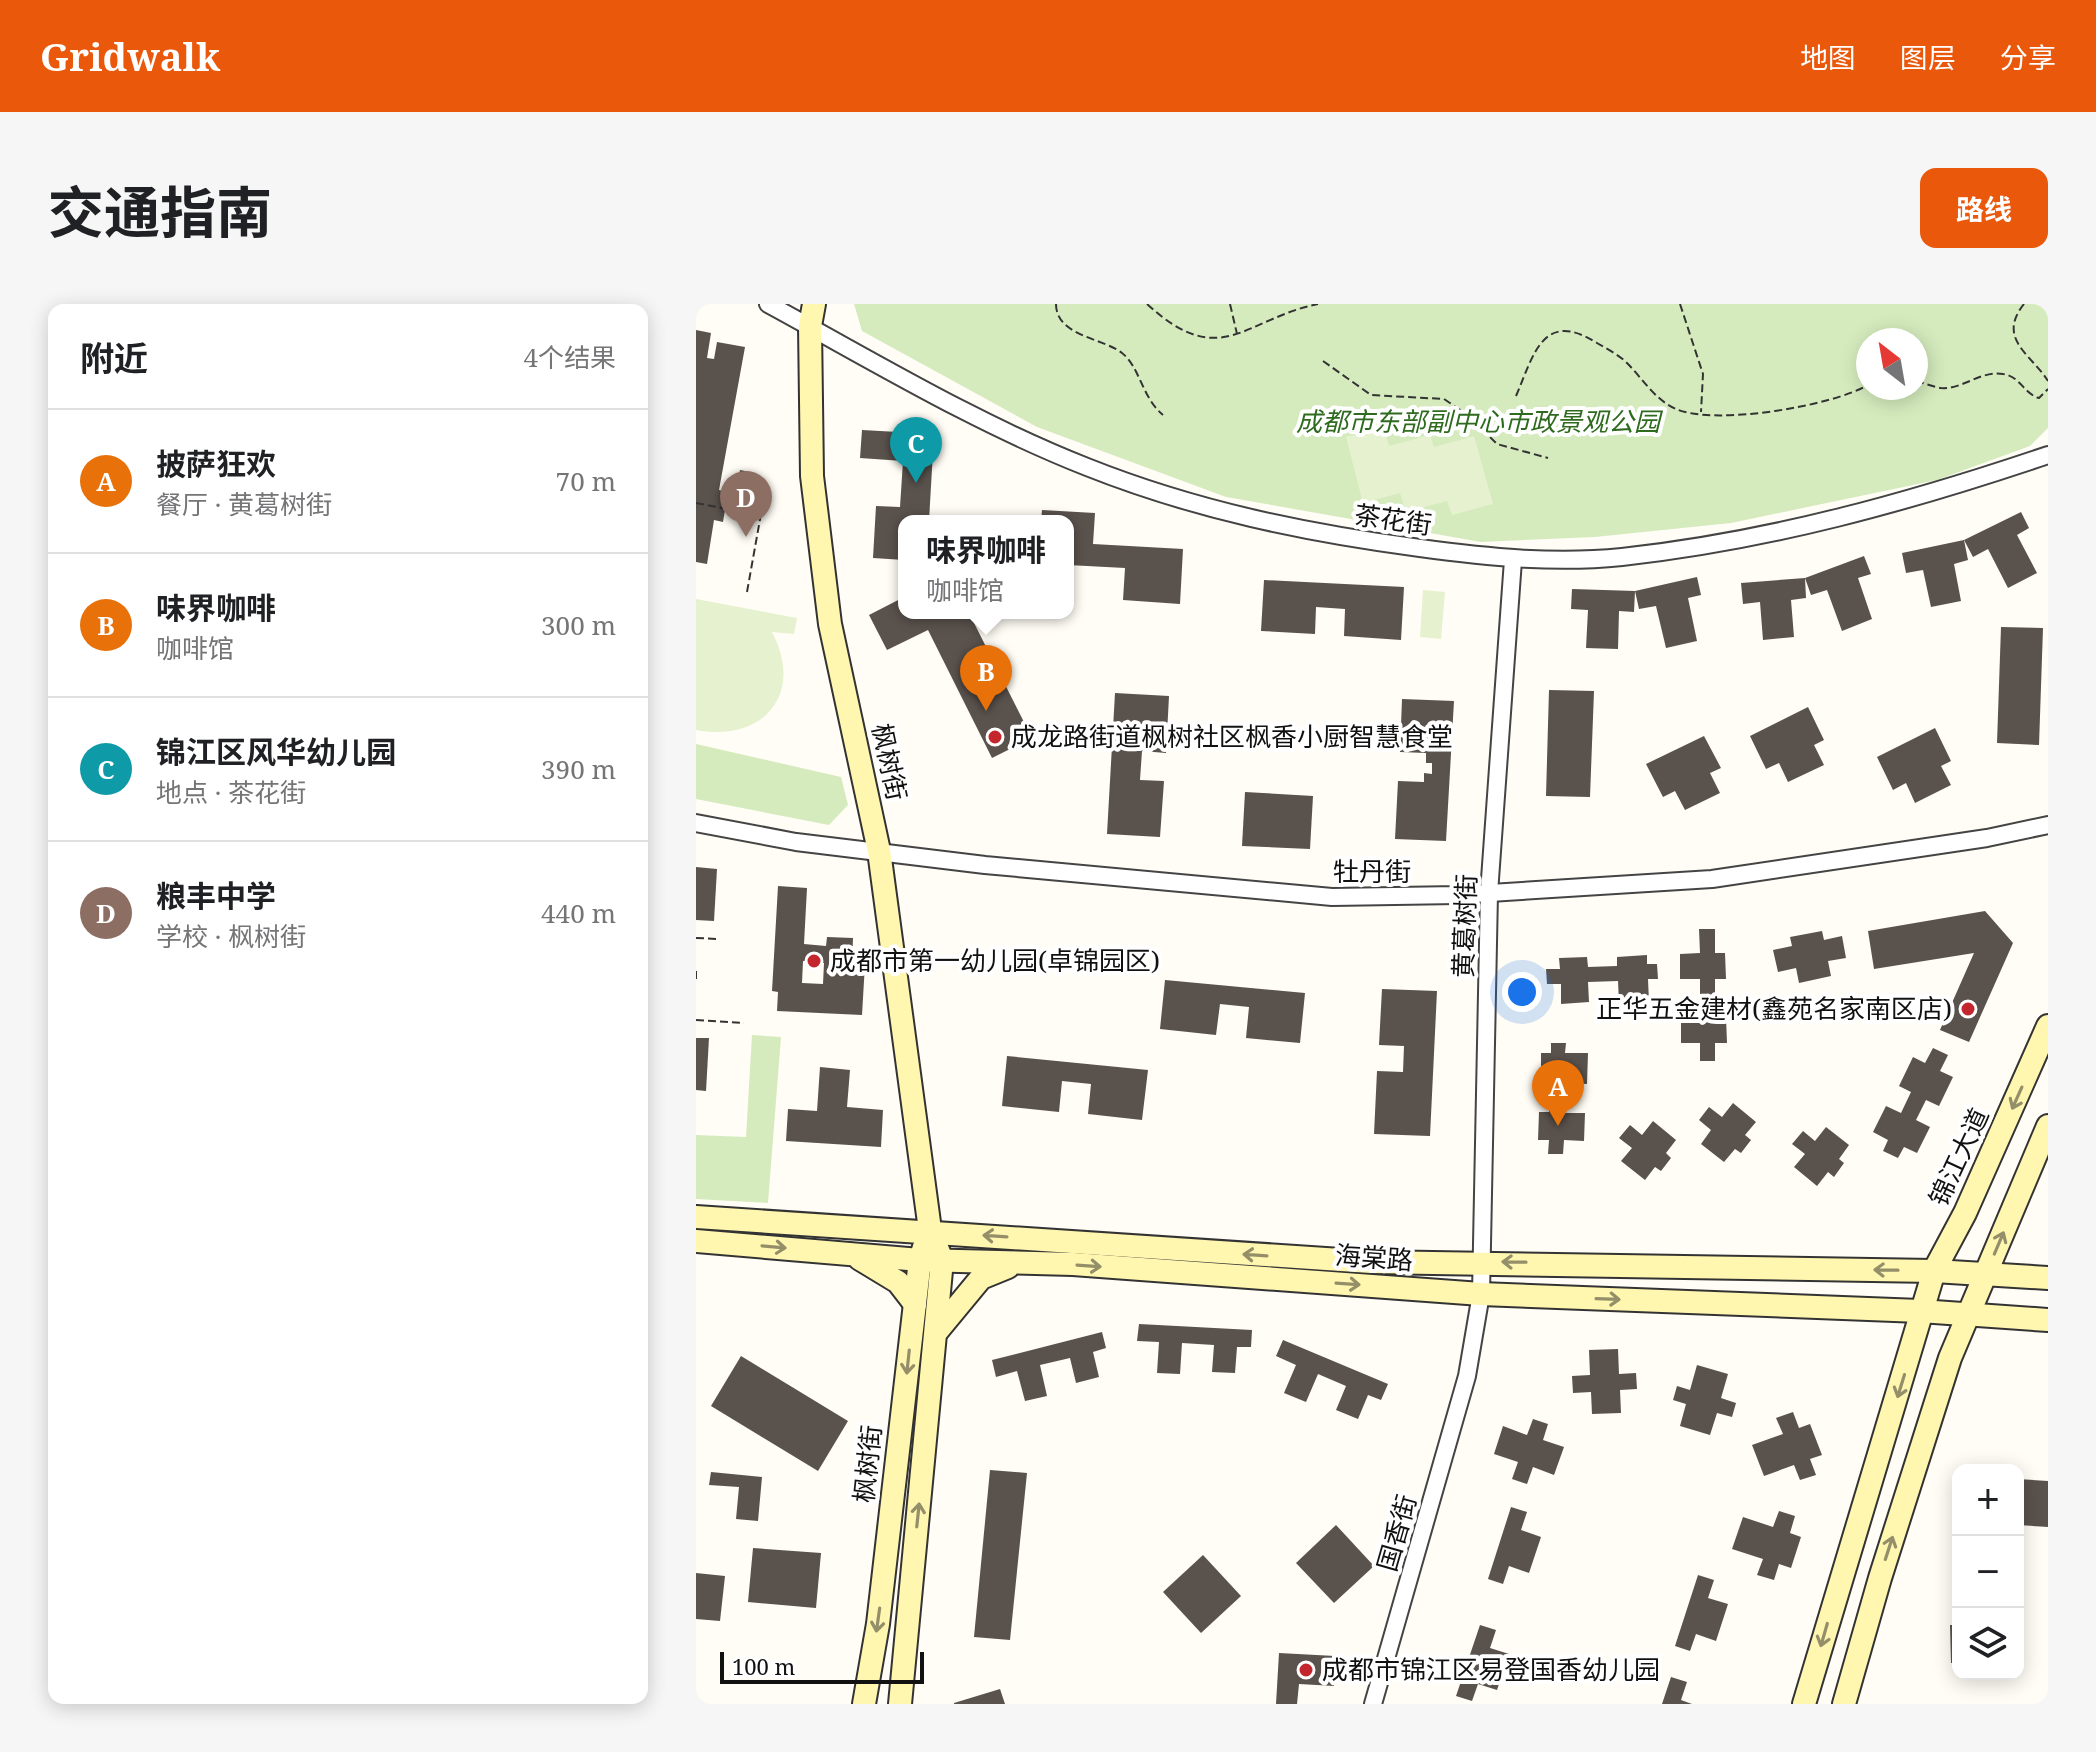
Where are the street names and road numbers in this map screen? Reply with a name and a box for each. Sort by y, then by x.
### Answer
street label: 茶花街 [1352,496,1434,542]
street label: 枫树街 [864,720,916,804]
street label: 牡丹街 [1333,853,1411,889]
street label: 黄葛树街 [1444,873,1484,979]
street label: 锦江大道 [1920,1102,1996,1211]
street label: 海棠路 [1334,1236,1414,1278]
street label: 枫树街 [845,1423,889,1505]
street label: 国香街 [1368,1490,1424,1575]

